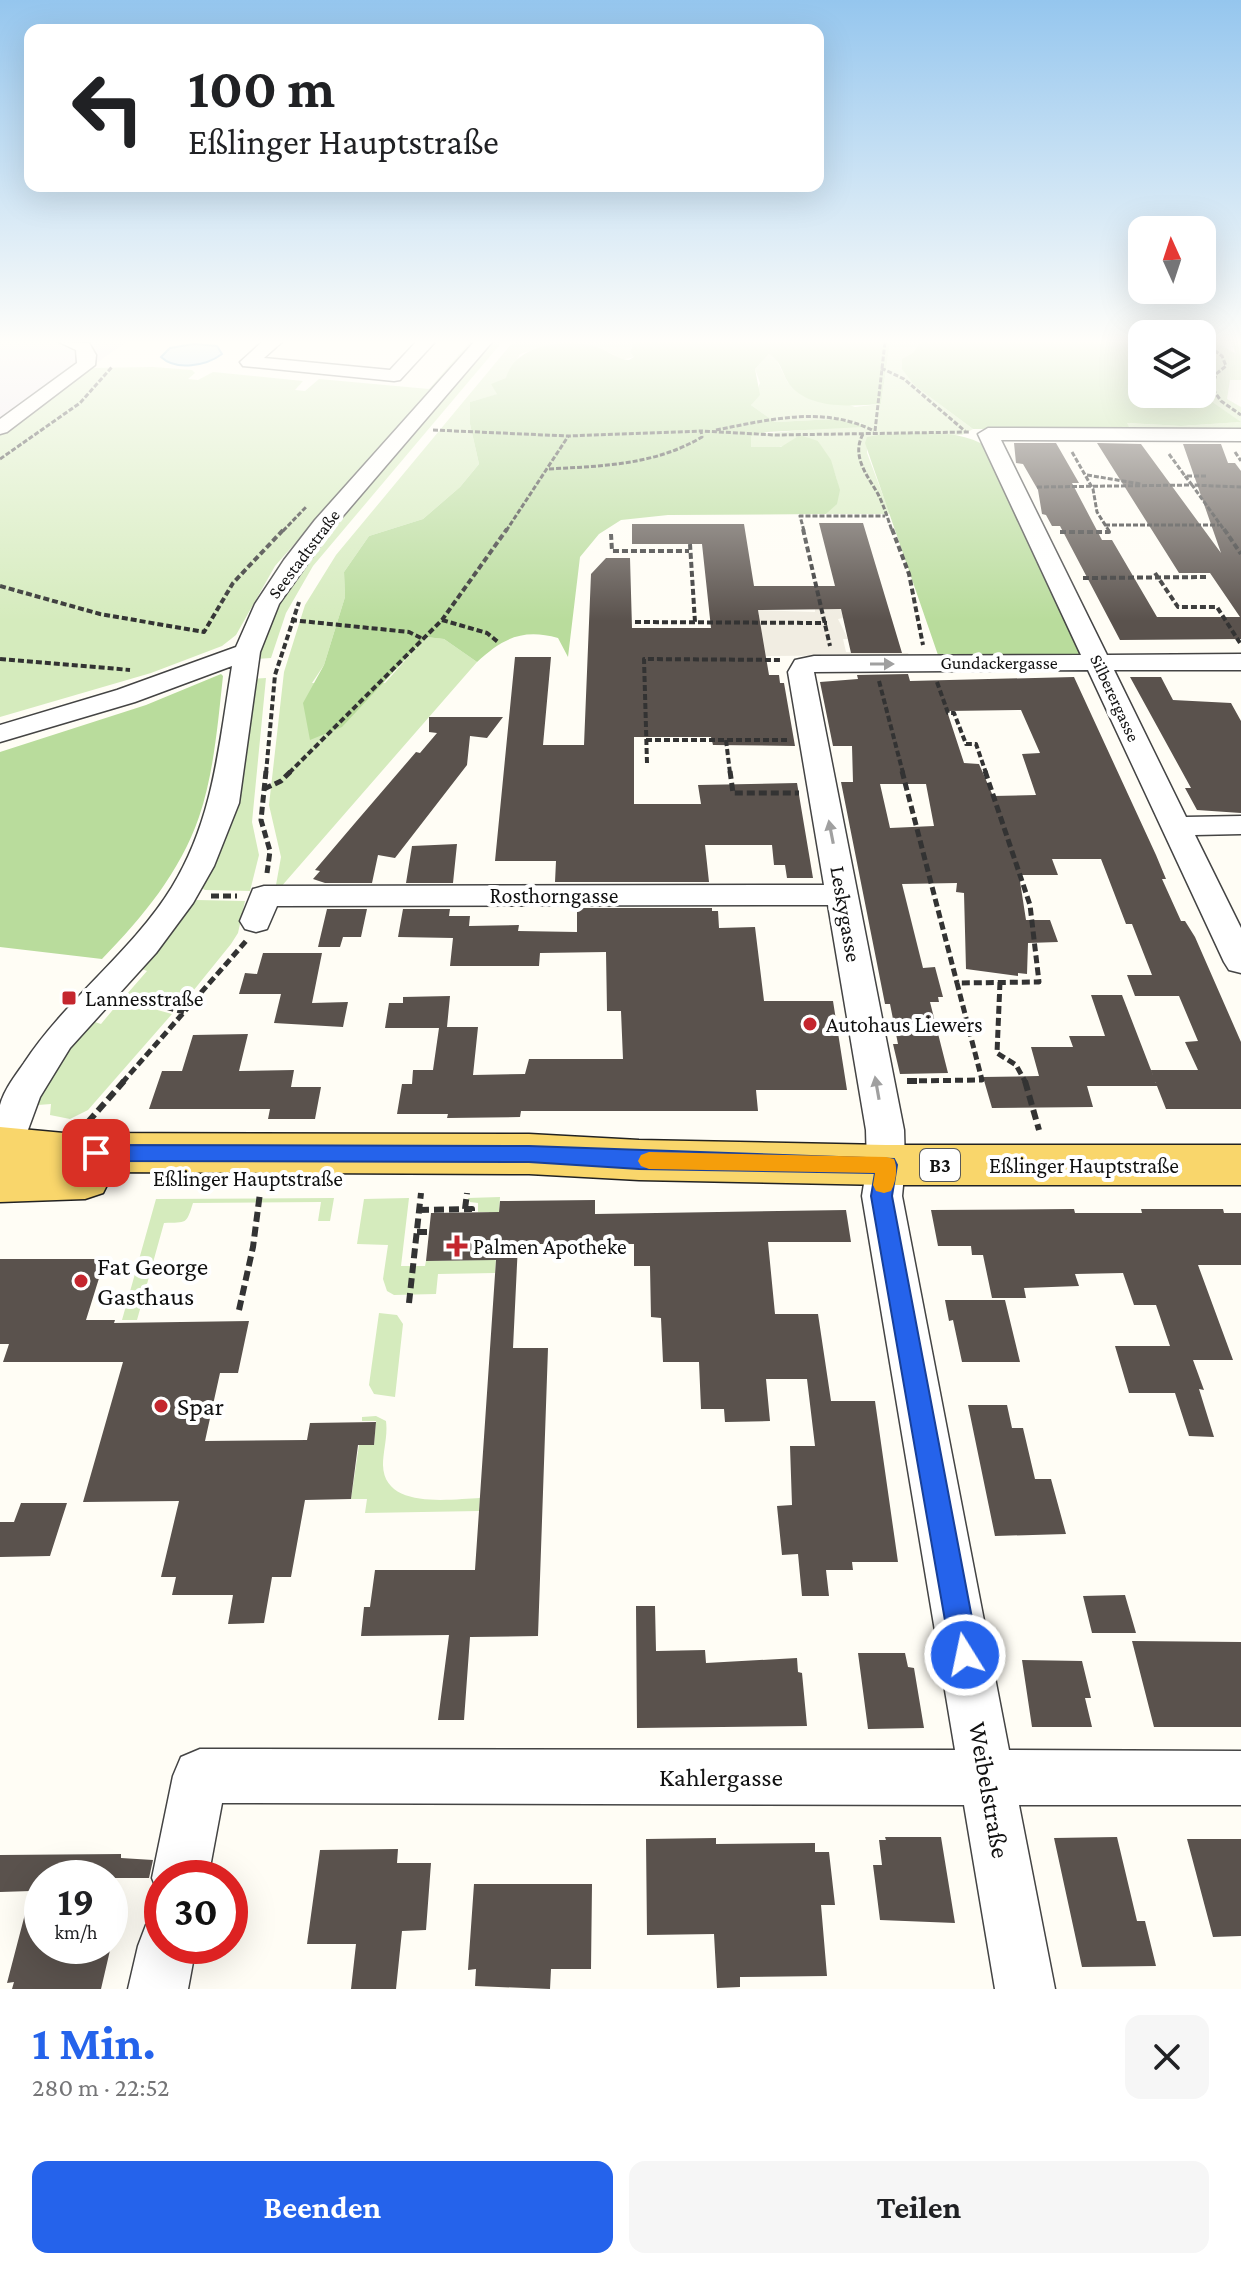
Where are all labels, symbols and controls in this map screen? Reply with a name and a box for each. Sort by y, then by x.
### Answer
icon: left [56,56,160,160]
text: 100 m [188,57,335,119]
text: Eßlinger Hauptstraße [188,122,499,162]
north arrow [1128,216,1216,304]
map controls [1128,216,1216,408]
button: layers [1128,320,1216,408]
street label: Seestadtstraße [264,506,344,602]
street label: Silberergasse [1086,651,1144,745]
street label: Gundackergasse [940,653,1058,673]
one-way arrow [870,658,895,670]
one-way arrow [825,819,837,844]
street label: Leskygasse [825,864,867,964]
street label: Rosthorngasse [490,883,618,908]
place label: Lannesstraße [85,986,204,1011]
marker: Lannesstraße [60,989,78,1007]
place label: Autohaus Liewers [826,1012,983,1037]
marker: Autohaus Liewers [801,1015,819,1033]
one-way arrow [870,1075,883,1100]
pin [62,1119,130,1187]
icon: arrive [74,1131,118,1175]
road number: B3 [920,1149,960,1181]
street label: Eßlinger Hauptstraße [989,1153,1179,1178]
street label: Eßlinger Hauptstraße [153,1166,343,1191]
place label: Palmen Apotheke [473,1234,627,1259]
marker: Palmen Apotheke [448,1237,466,1255]
place label: Fat George Gasthaus [97,1252,208,1311]
marker: Fat George Gasthaus [72,1272,90,1290]
place label: Spar [177,1392,224,1421]
marker: Spar [152,1397,170,1415]
position arrow [923,1613,1007,1697]
street label: Weibelstraße [963,1719,1015,1861]
street label: Kahlergasse [659,1763,783,1792]
speed limit sign: 30 [144,1860,248,1964]
text: 19 [58,1879,94,1924]
text: km/h [54,1921,98,1943]
button: close [1125,2015,1209,2099]
text: 1 Min. [32,2016,156,2069]
text: 280 m · 22:52 [32,2073,169,2102]
button: Beenden [32,2161,613,2253]
button: Teilen [629,2161,1209,2253]

